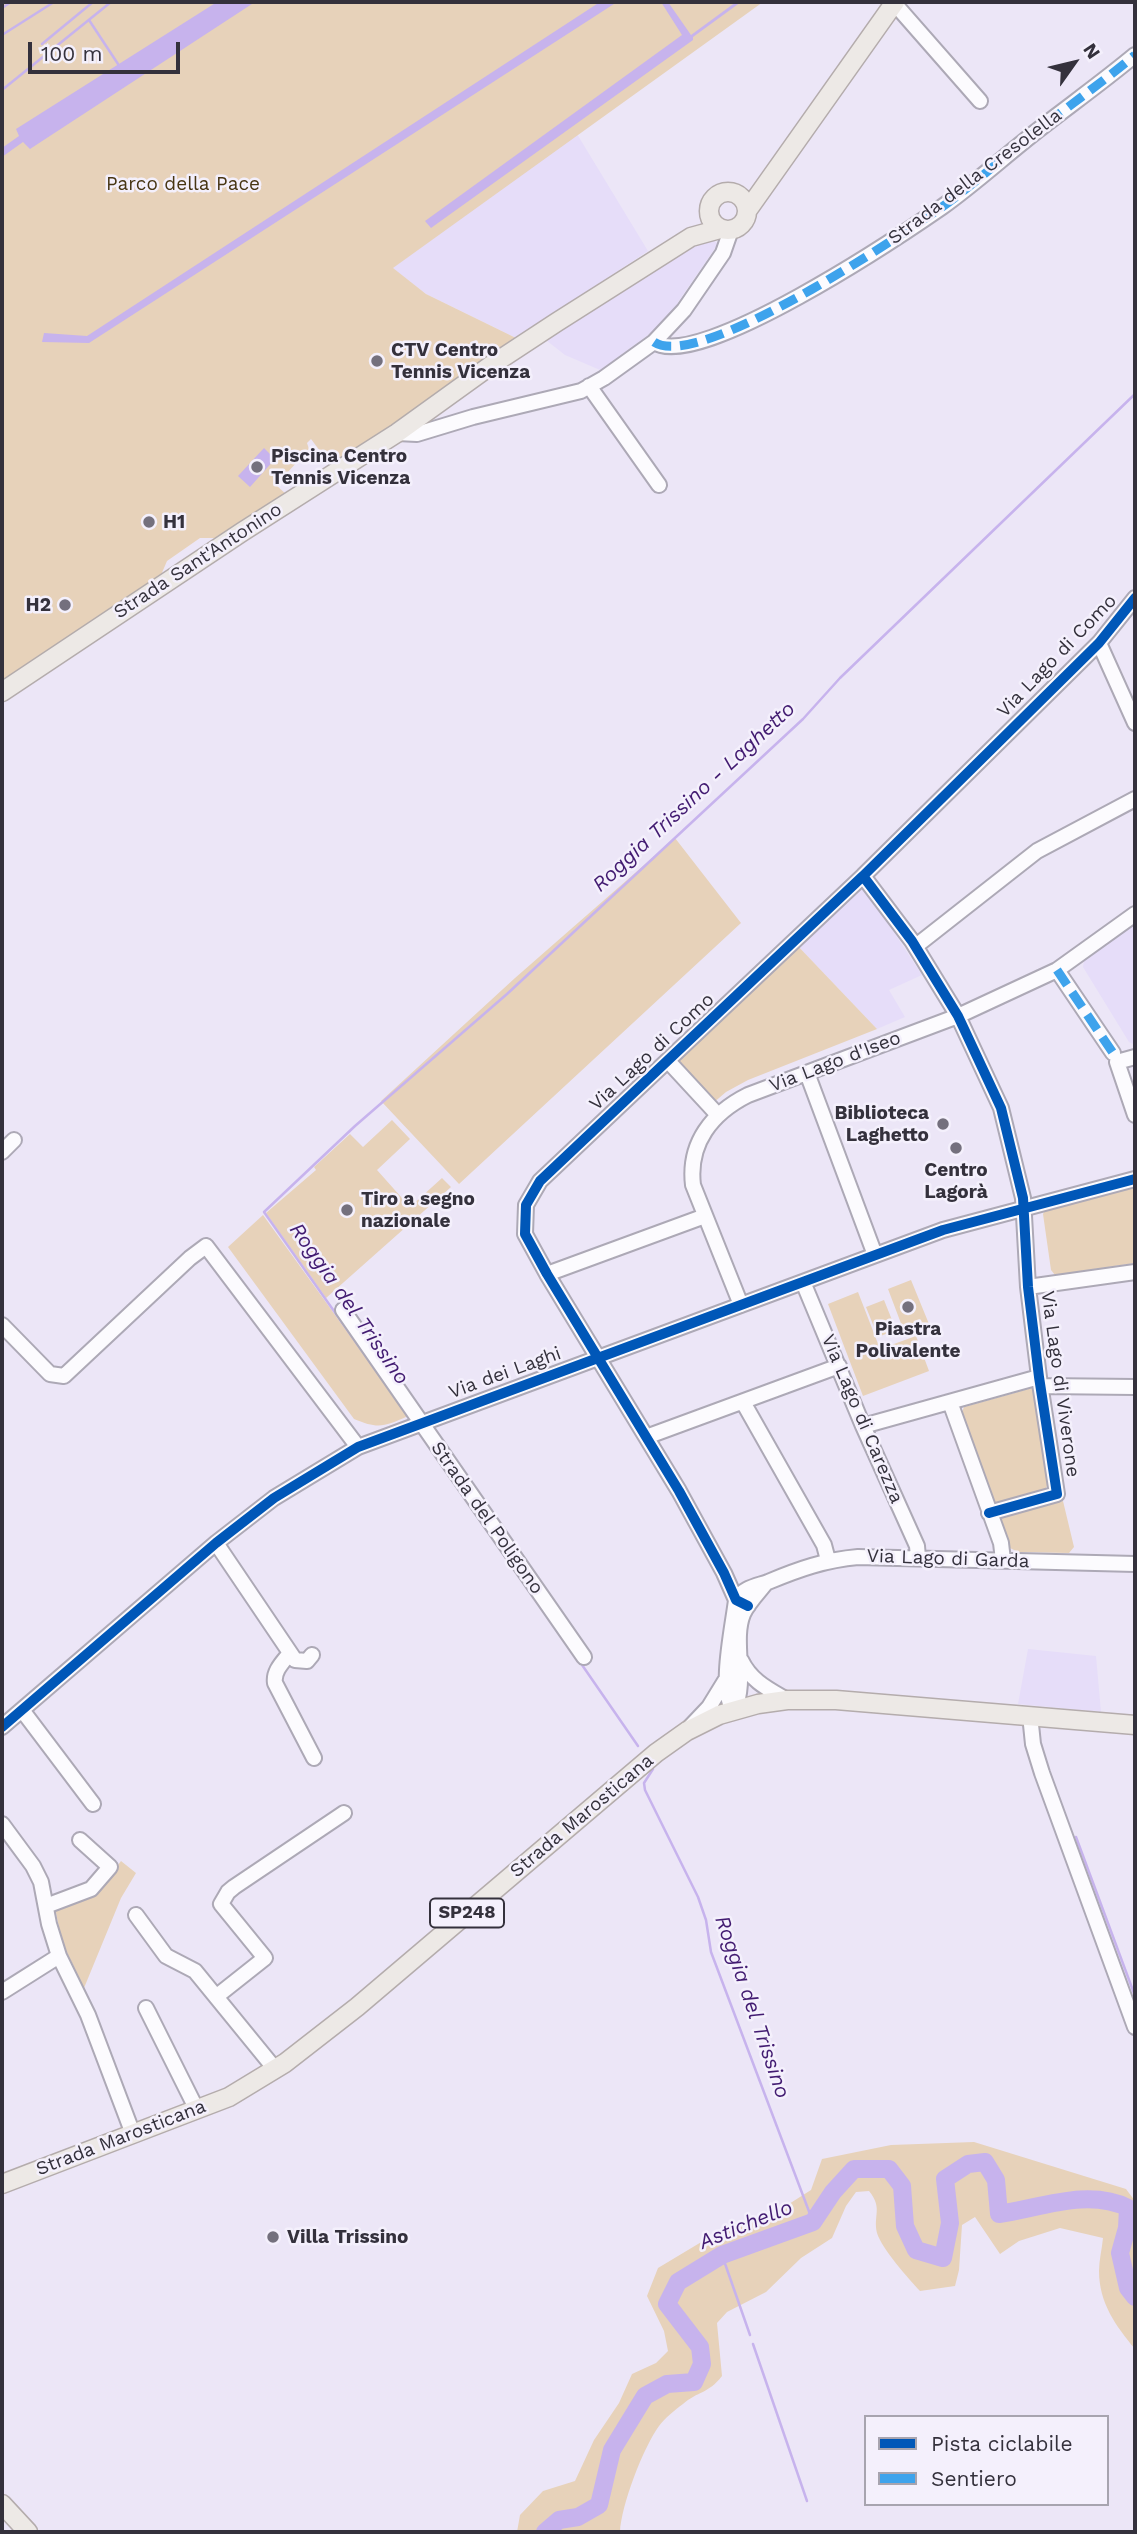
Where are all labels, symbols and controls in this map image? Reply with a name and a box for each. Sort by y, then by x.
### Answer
scale bar [32,28,184,72]
north arrow [1039,28,1109,98]
text: N [1078,39,1105,63]
text: 100 m [41,41,103,66]
street label: Strada della Cresolella [884,104,1066,250]
park label: Parco della Pace [106,173,260,195]
place label: CTV Centro Tennis Vicenza [391,339,530,383]
marker: CTV Centro Tennis Vicenza [369,353,385,369]
place label: Piscina Centro Tennis Vicenza [271,445,410,489]
marker: Piscina Centro Tennis Vicenza [249,459,265,475]
street label: Strada Sant'Antonino [110,498,286,624]
place label: H1 [163,511,185,533]
marker: H1 [141,514,157,530]
street label: Via Lago di Como [993,590,1121,722]
place label: H2 [26,594,51,616]
marker: H2 [57,597,73,613]
water label: Roggia Trissino - Laghetto [588,697,800,897]
street label: Via Lago di Como [585,988,719,1116]
street label: Via Lago d'Iseo [766,1026,904,1098]
place label: Biblioteca Laghetto [834,1102,929,1146]
marker: Biblioteca Laghetto [935,1116,951,1132]
marker: Centro Lagorà [948,1140,964,1156]
place label: Centro Lagorà [924,1159,988,1203]
place label: Tiro a segno nazionale [361,1188,475,1232]
marker: Tiro a segno nazionale [339,1202,355,1218]
water label: Roggia del Trissino [284,1218,414,1390]
street label: Via Lago di Viverone [1036,1289,1084,1479]
marker: Piastra Polivalente [900,1299,916,1315]
place label: Piastra Polivalente [855,1318,961,1362]
street label: Via Lago di Carezza [816,1331,908,1507]
street label: Via dei Laghi [446,1342,564,1404]
street label: Strada del Poligono [426,1437,548,1599]
street label: Via Lago di Garda [866,1545,1030,1573]
street label: Strada Marosticana [506,1749,658,1883]
road number: SP248 [430,1898,504,1927]
water label: Roggia del Trissino [709,1912,795,2102]
street label: Strada Marosticana [33,2095,209,2181]
water label: Astichello [696,2195,796,2255]
place label: Villa Trissino [287,2226,408,2248]
marker: Villa Trissino [265,2229,281,2245]
legend [864,2415,1109,2506]
text: Pista ciclabile [931,2431,1073,2456]
text: Sentiero [931,2466,1017,2491]

